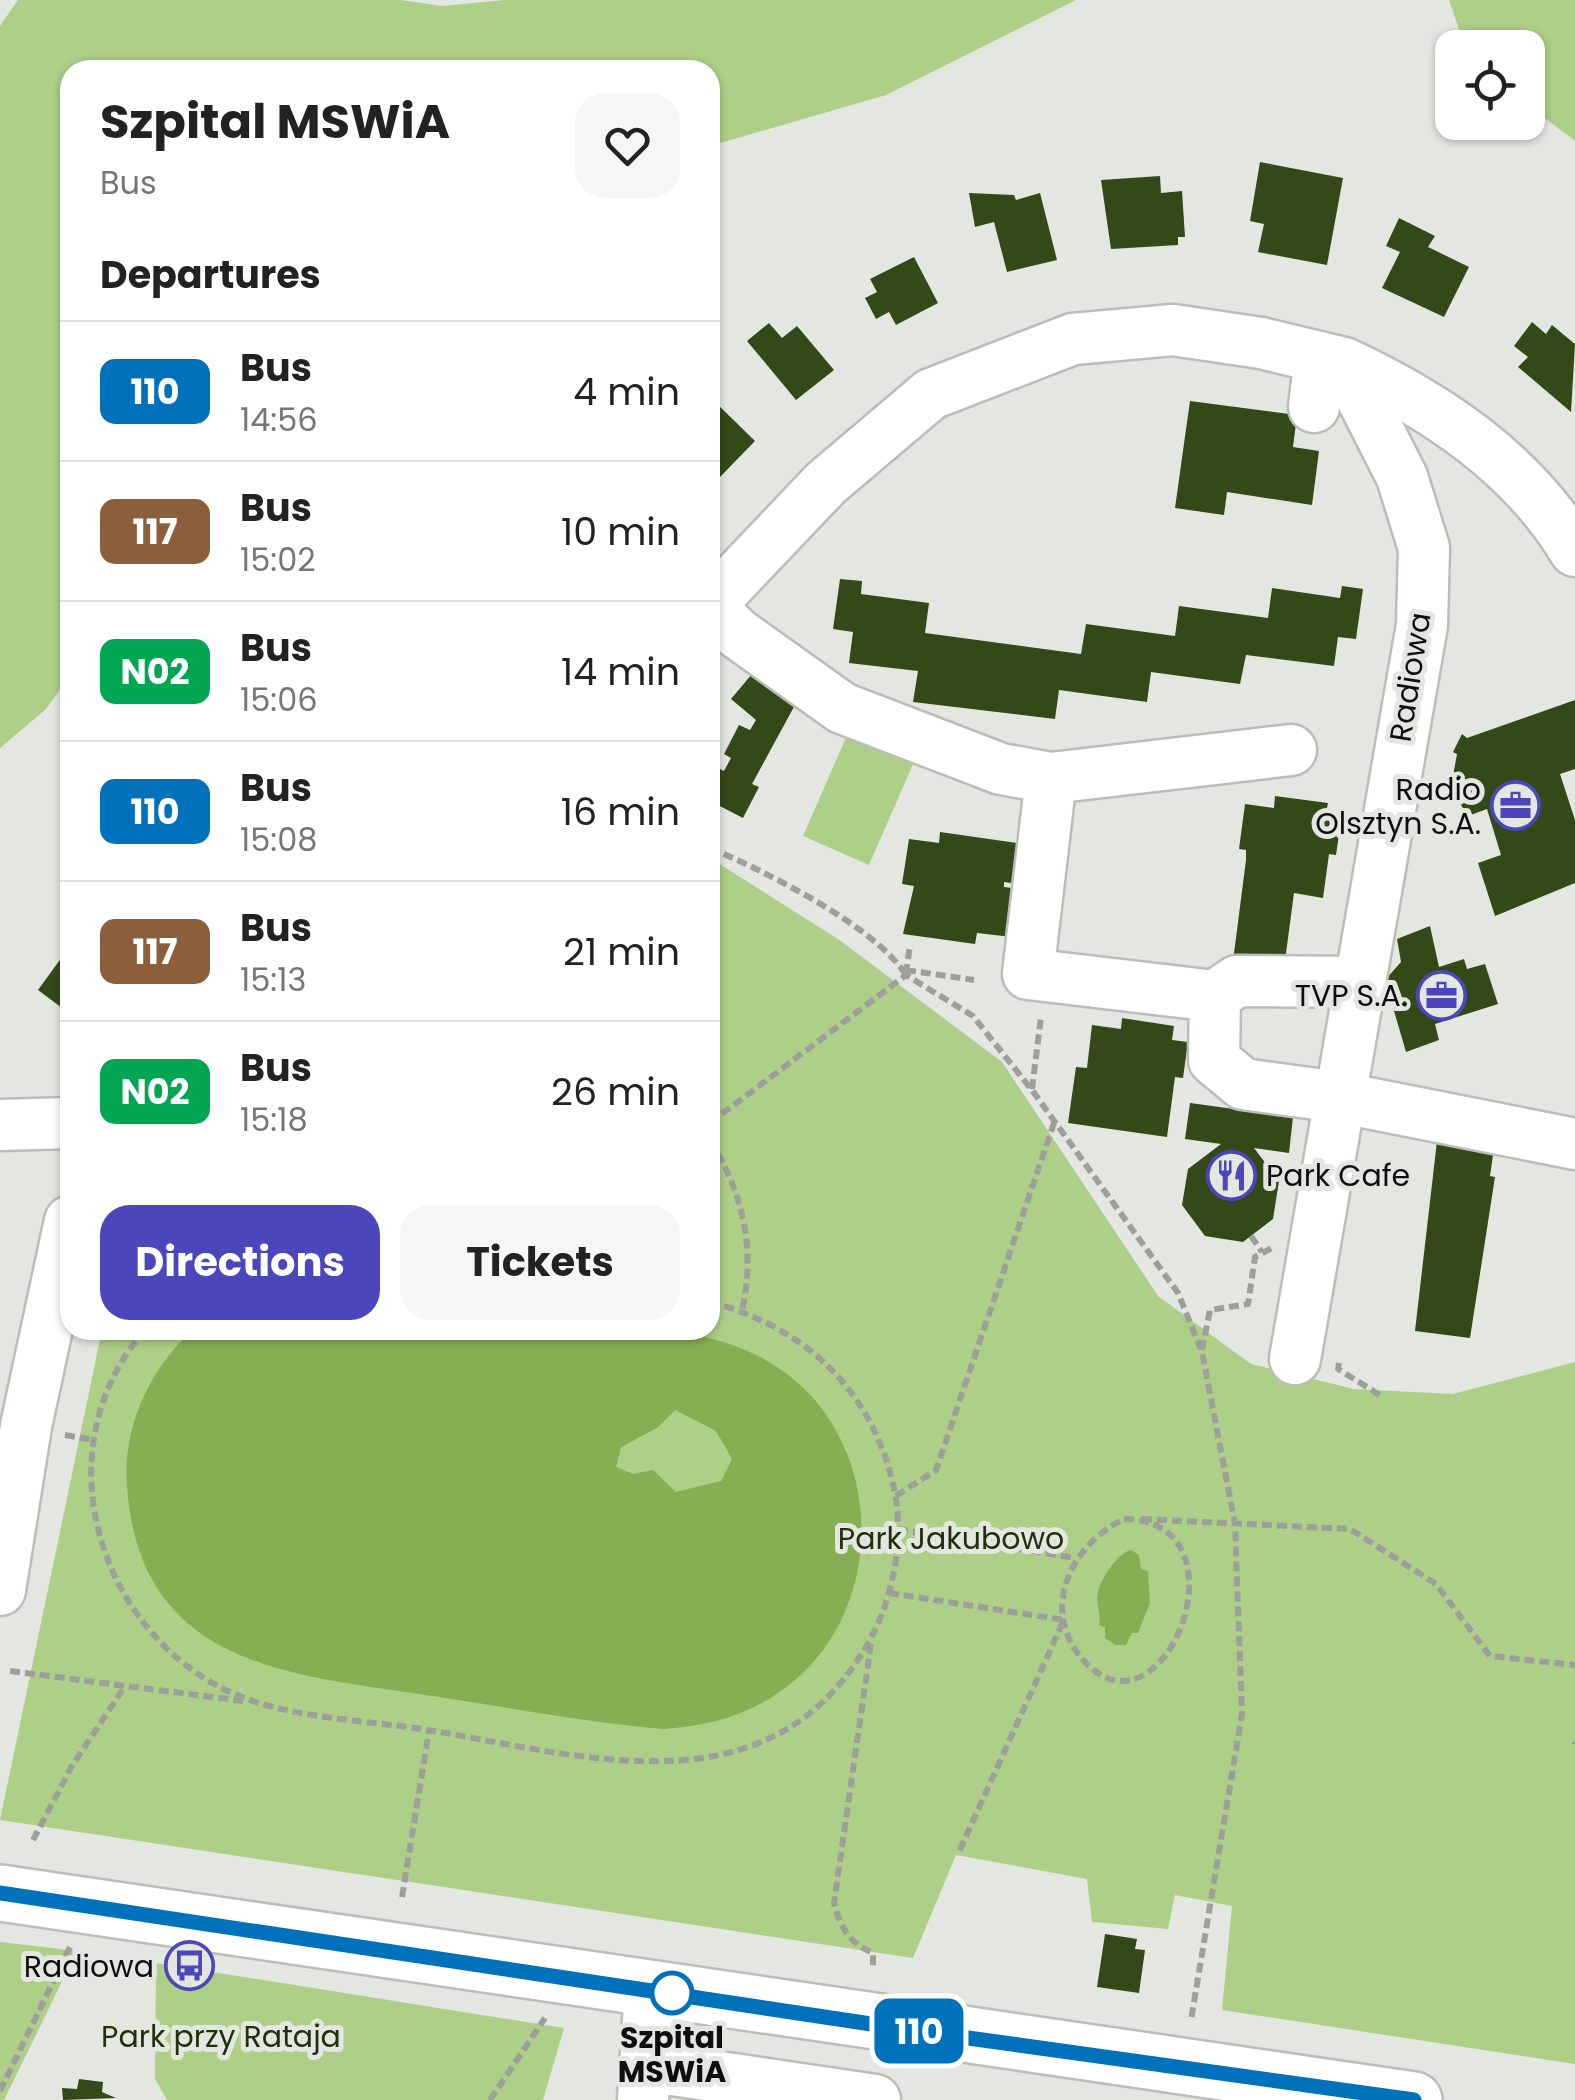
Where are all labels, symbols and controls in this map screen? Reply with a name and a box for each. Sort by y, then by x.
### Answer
map controls [1435,30,1545,140]
button: locate [1435,30,1545,140]
text: Szpital MSWiA [100,88,450,155]
button: heart [575,93,680,198]
text: Bus [100,160,157,205]
text: Departures [100,248,321,301]
text: Bus [240,341,312,394]
text: 4 min [573,365,680,418]
text: 110 [130,367,180,416]
text: 14:56 [240,397,318,442]
text: Bus [240,481,312,534]
text: 10 min [561,505,680,558]
text: 117 [132,507,178,556]
text: 15:02 [240,537,316,582]
street label: Radiowa [1379,609,1441,745]
text: Bus [240,621,312,674]
text: 14 min [561,645,680,698]
text: N02 [120,647,190,696]
text: 15:06 [240,677,318,722]
text: Bus [240,761,312,814]
place label: Radio Olsztyn S.A. [1315,768,1481,845]
office icon: Radio Olsztyn S.A. [1490,780,1542,832]
text: 16 min [561,785,680,838]
text: 110 [130,787,180,836]
text: 15:08 [240,817,317,862]
text: Bus [240,901,312,954]
text: 21 min [563,925,680,978]
text: 117 [132,927,178,976]
text: 15:13 [240,957,306,1002]
office icon: TVP S.A. [1416,969,1468,1021]
place label: TVP S.A. [1295,974,1407,1017]
text: Bus [240,1041,312,1094]
text: 26 min [551,1065,680,1118]
text: N02 [120,1067,190,1116]
text: 15:18 [240,1097,308,1142]
restaurant icon: Park Cafe [1205,1149,1257,1201]
place label: Park Cafe [1266,1154,1410,1197]
button: Directions [100,1205,380,1320]
button: Tickets [400,1205,680,1320]
park label: Park Jakubowo [838,1517,1064,1560]
bus stop icon: Radiowa [163,1940,215,1992]
place label: Radiowa [24,1945,154,1988]
marker: Szpital MSWiA [651,1972,693,2014]
line badge: 110 [862,1998,976,2064]
text: 110 [894,2007,944,2056]
park label: Park przy Rataja [101,2015,341,2058]
place label: Szpital MSWiA [618,2016,726,2093]

